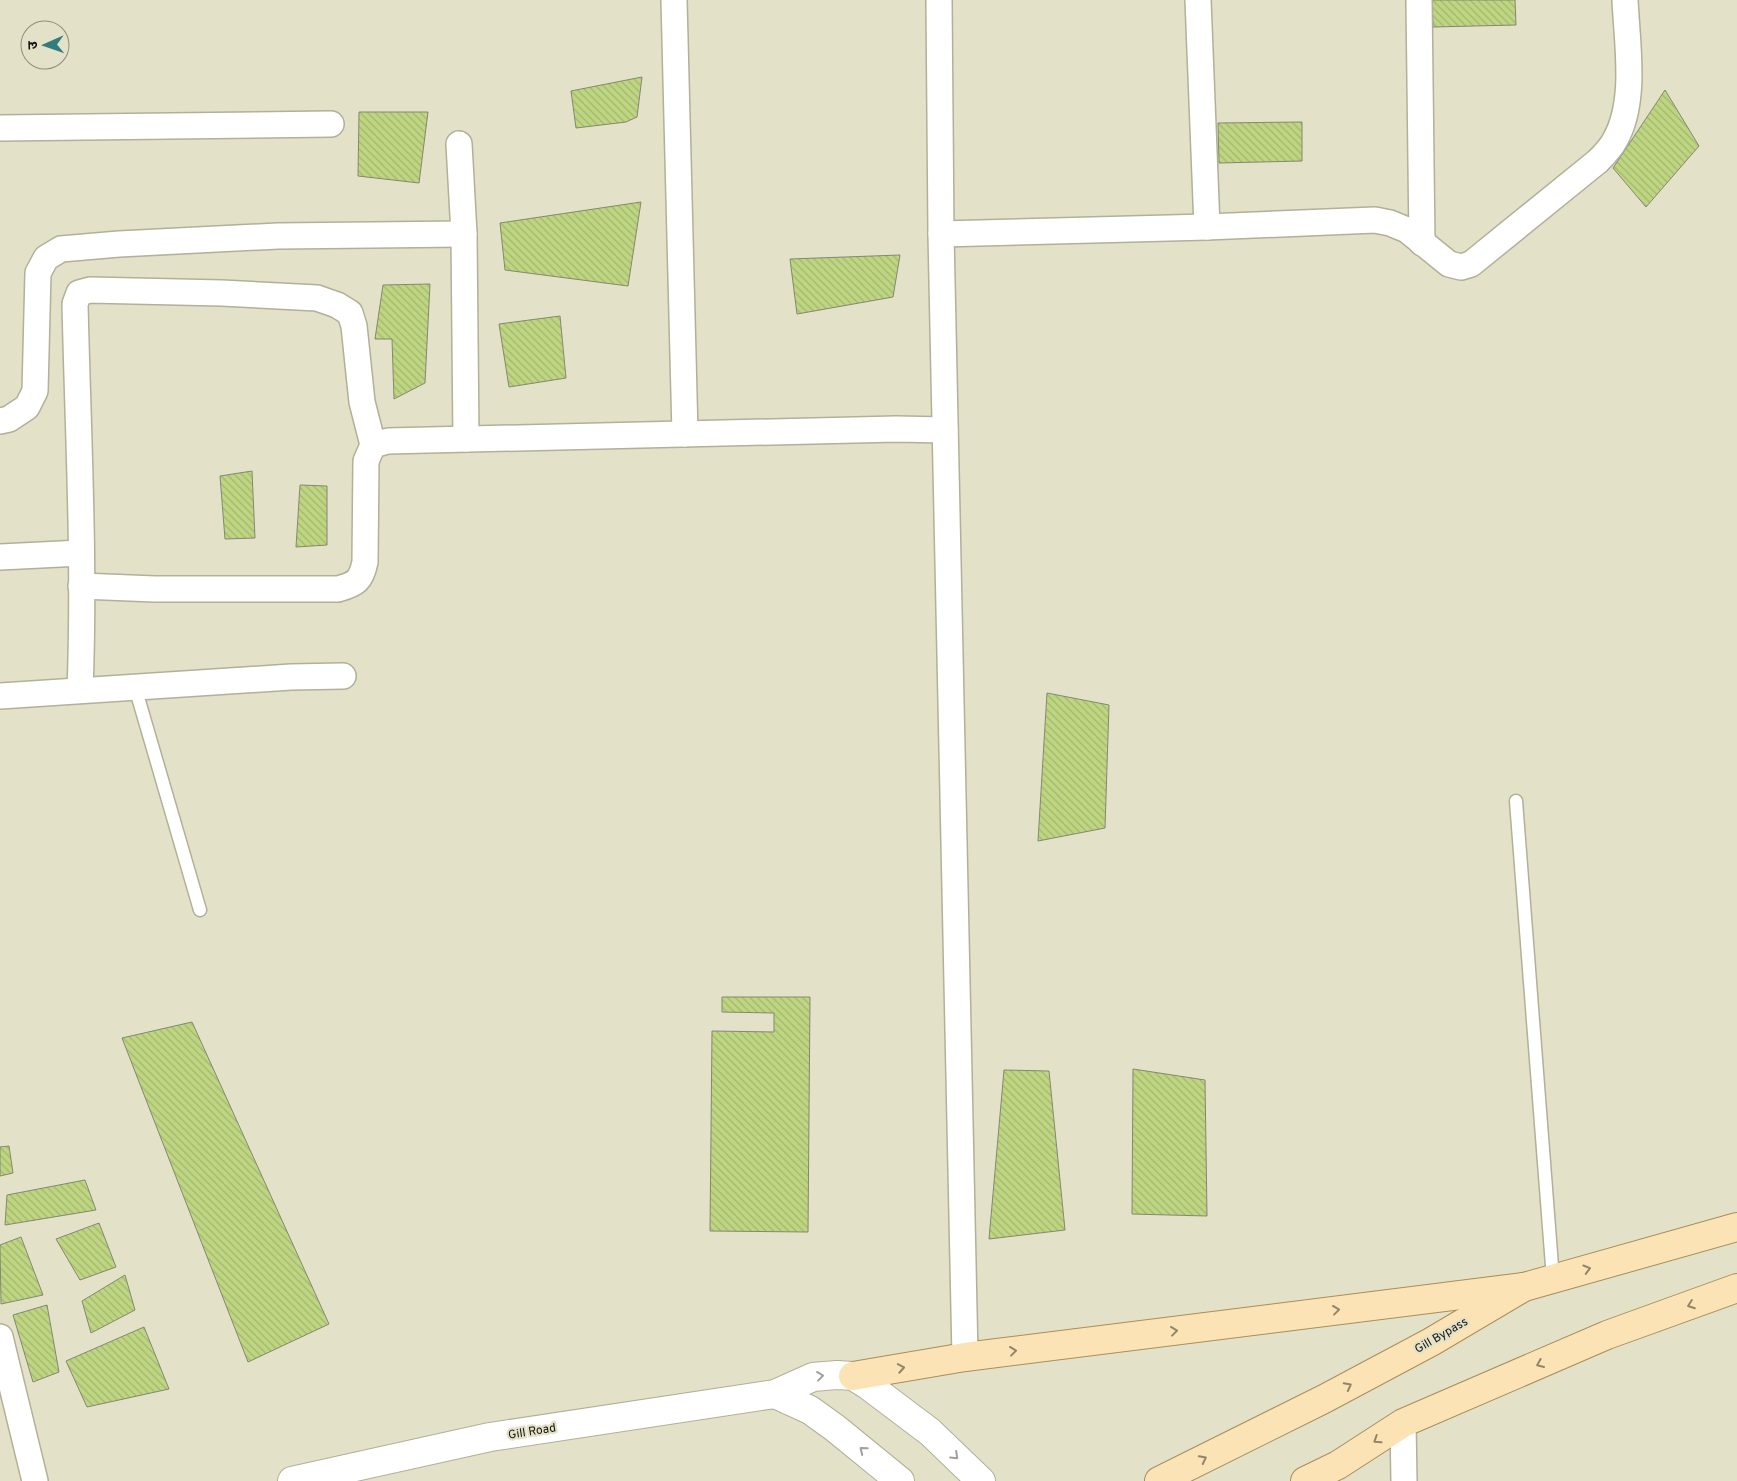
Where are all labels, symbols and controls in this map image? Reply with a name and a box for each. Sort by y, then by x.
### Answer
north arrow [20,20,70,70]
text: उ [25,40,42,50]
one-way arrow [1582,1264,1591,1274]
one-way arrow [1687,1299,1696,1309]
one-way arrow [1331,1306,1340,1316]
street label: Gill Bypass [1412,1314,1471,1358]
one-way arrow [1171,1326,1179,1337]
one-way arrow [1010,1346,1018,1357]
one-way arrow [1536,1357,1545,1368]
one-way arrow [897,1363,906,1373]
one-way arrow [816,1371,824,1382]
one-way arrow [1343,1382,1352,1392]
street label: Gill Road [507,1420,557,1444]
one-way arrow [1373,1433,1382,1443]
one-way arrow [859,1446,868,1455]
one-way arrow [949,1450,958,1459]
one-way arrow [1198,1455,1207,1465]

